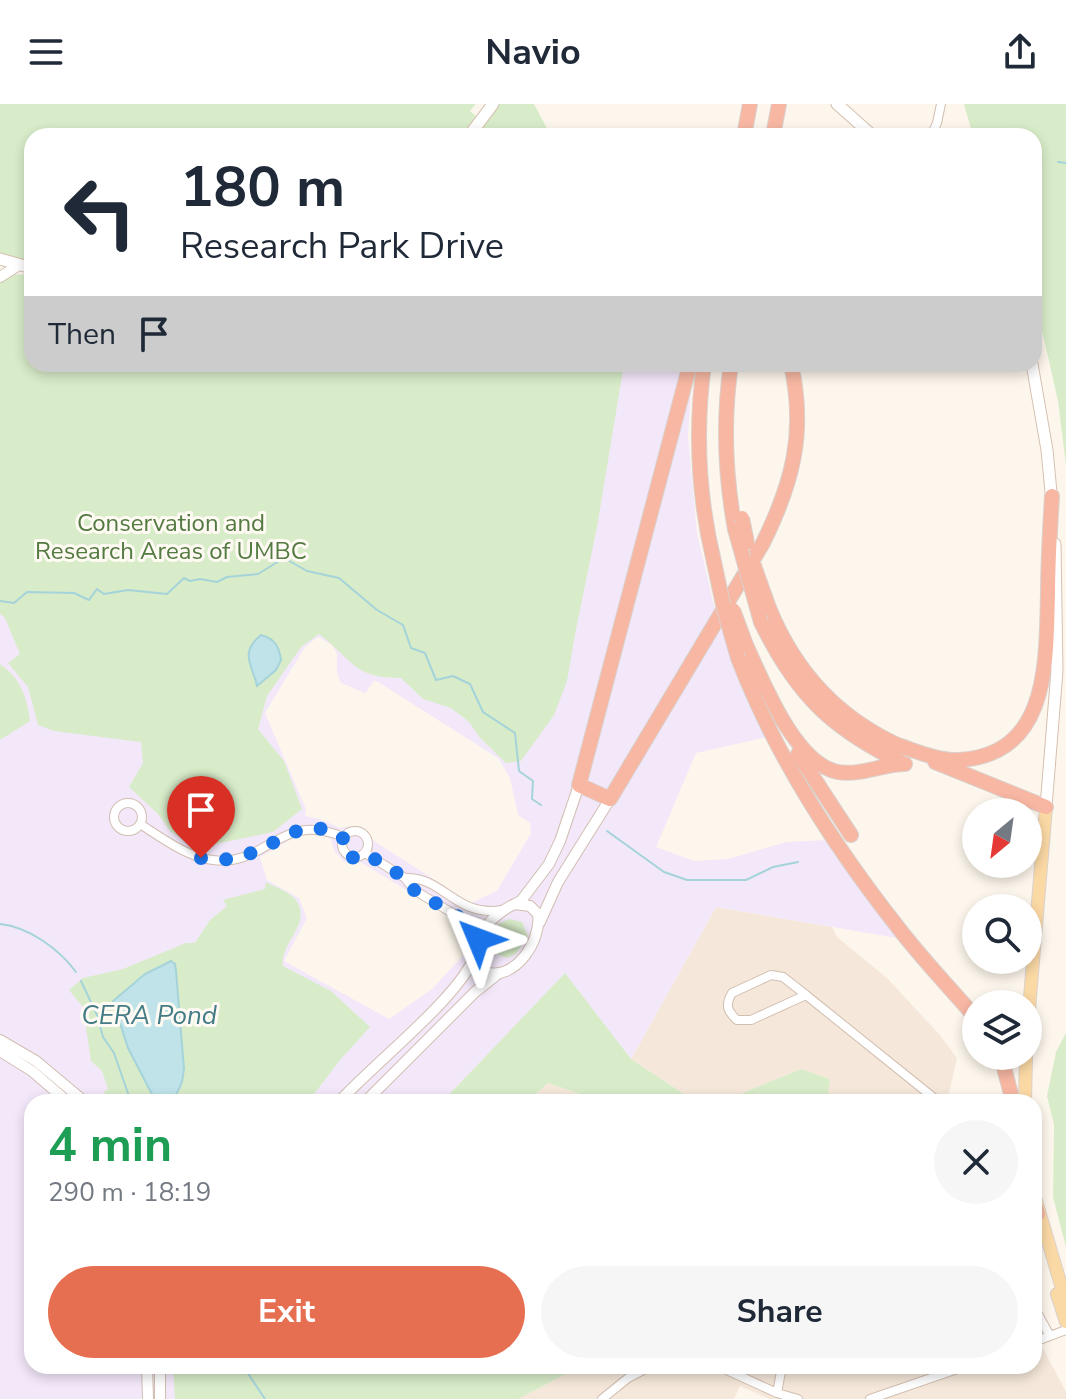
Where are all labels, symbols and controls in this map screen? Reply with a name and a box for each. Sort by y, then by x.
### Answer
text: Navio [485,28,581,77]
icon: menu [24,30,68,74]
icon: share [998,30,1042,74]
text: 180 m [180,149,345,226]
icon: left [48,160,152,264]
text: Research Park Drive [180,222,504,271]
icon: arrive [132,312,176,356]
text: Then [48,314,116,355]
park label: Conservation and Research Areas of UMBC [35,507,307,567]
pin [167,776,235,858]
icon: arrive [179,788,223,832]
north arrow [962,798,1042,878]
map controls [962,798,1042,1070]
button: search [962,894,1042,974]
position arrow [436,897,520,981]
button: layers [962,990,1042,1070]
water label: CERA Pond [81,998,218,1033]
text: 4 min [48,1112,172,1178]
button: close [934,1120,1018,1204]
text: 290 m · 18:19 [48,1175,211,1210]
button: Exit [48,1266,525,1358]
button: Share [541,1266,1018,1358]

